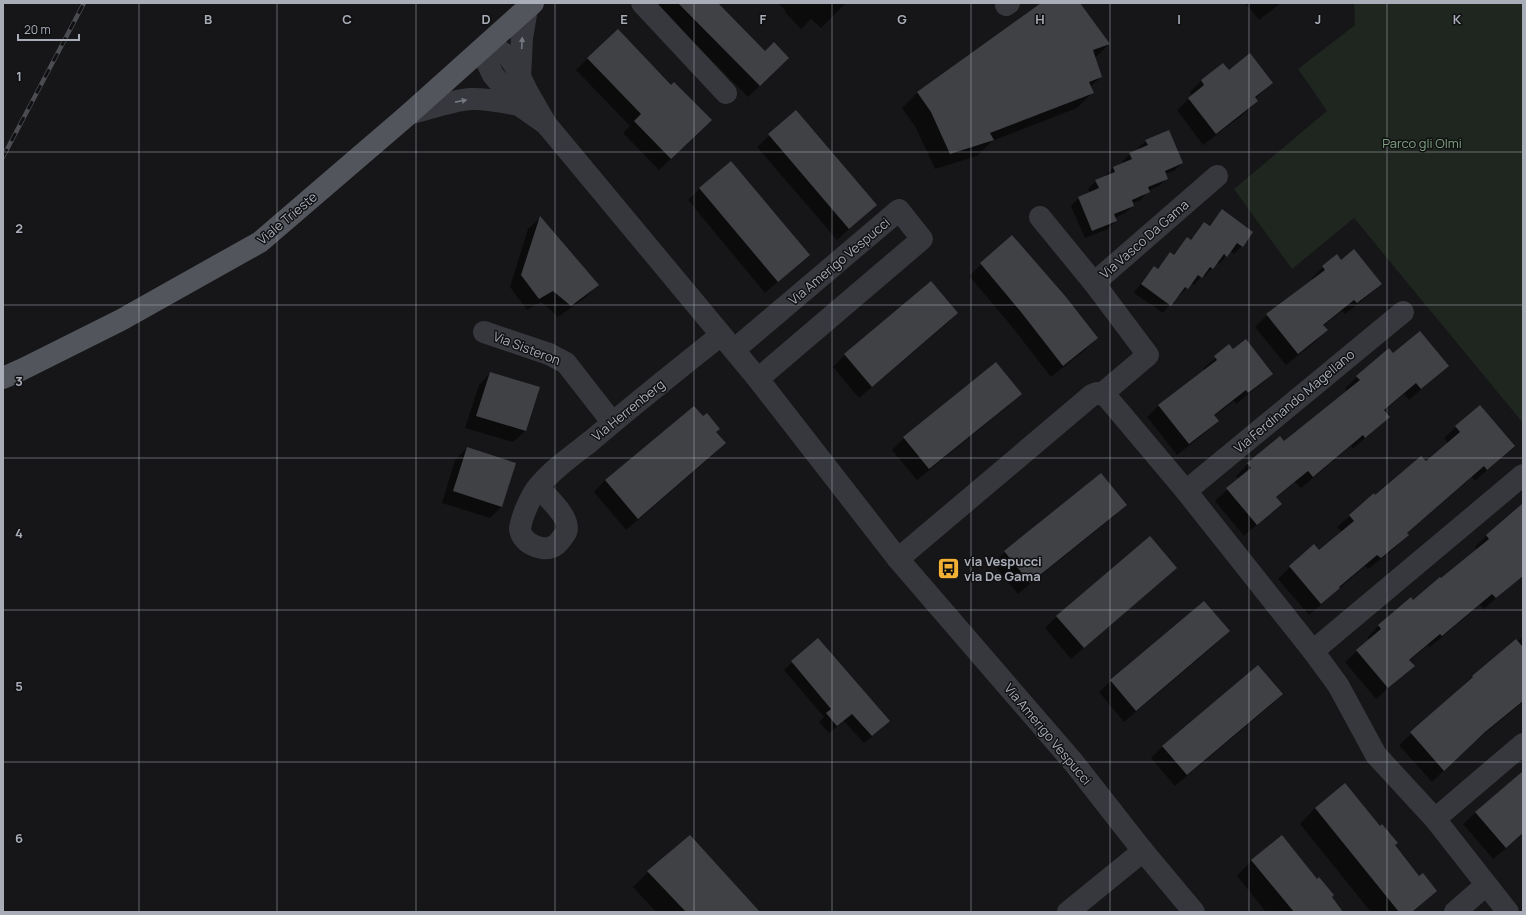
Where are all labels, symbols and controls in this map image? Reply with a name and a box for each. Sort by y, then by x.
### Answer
text: B [204,10,212,28]
text: C [342,10,352,28]
text: D [481,10,491,28]
text: E [620,10,628,28]
text: F [760,10,767,28]
text: G [897,10,907,28]
text: H [1035,10,1045,28]
text: I [1177,10,1181,28]
text: J [1315,10,1321,28]
text: K [1453,10,1462,28]
scale bar [18,16,79,42]
text: 20 m [24,21,51,38]
one-way arrow [518,37,525,49]
text: 1 [16,67,22,85]
one-way arrow [455,98,467,104]
park label: Parco gli Olmi [1382,134,1462,152]
street label: Viale Trieste [253,187,321,248]
street label: Via Vasco Da Gama [1096,195,1192,283]
street label: Via Amerigo Vespucci [785,213,893,309]
text: 2 [15,219,23,237]
street label: Via Sisteron [491,327,563,369]
street label: Via Ferdinando Magellano [1230,345,1358,457]
text: 3 [15,372,23,390]
street label: Via Herrenberg [588,375,668,445]
text: 4 [15,524,23,542]
place label: via Vespucci via De Gama [964,552,1042,585]
bus stop icon: via Vespucci via De Gama [935,555,961,581]
text: 5 [15,677,23,695]
street label: Via Amerigo Vespucci [1000,680,1096,788]
text: 6 [15,829,23,847]

